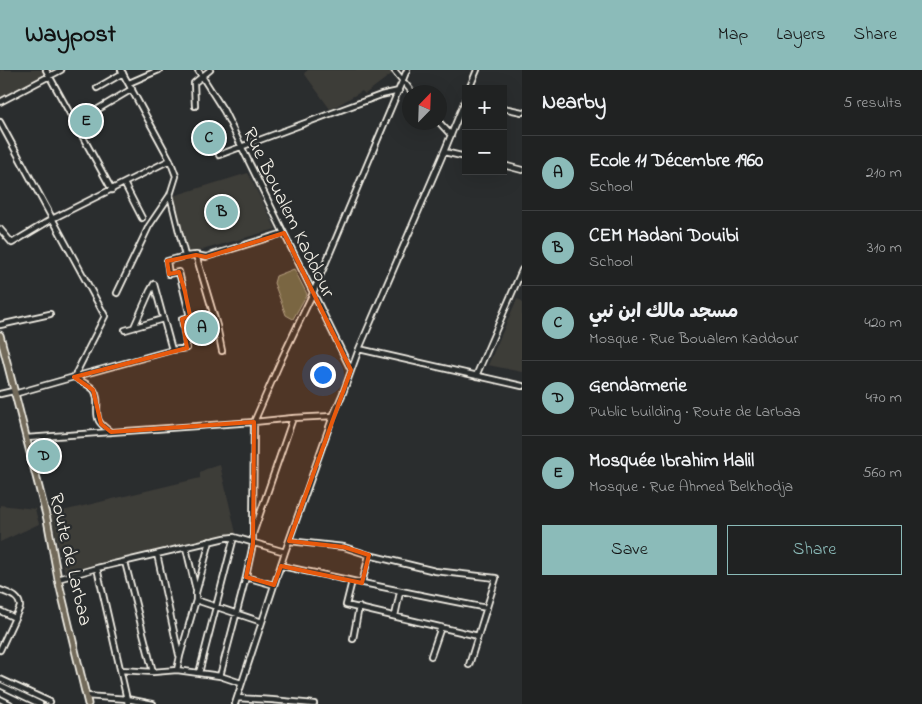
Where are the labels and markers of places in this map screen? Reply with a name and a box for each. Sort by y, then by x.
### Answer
pin: E [70,102,102,140]
pin: C [193,119,225,157]
pin: B [206,193,238,231]
pin: A [186,309,218,347]
pin: D [28,437,60,475]

